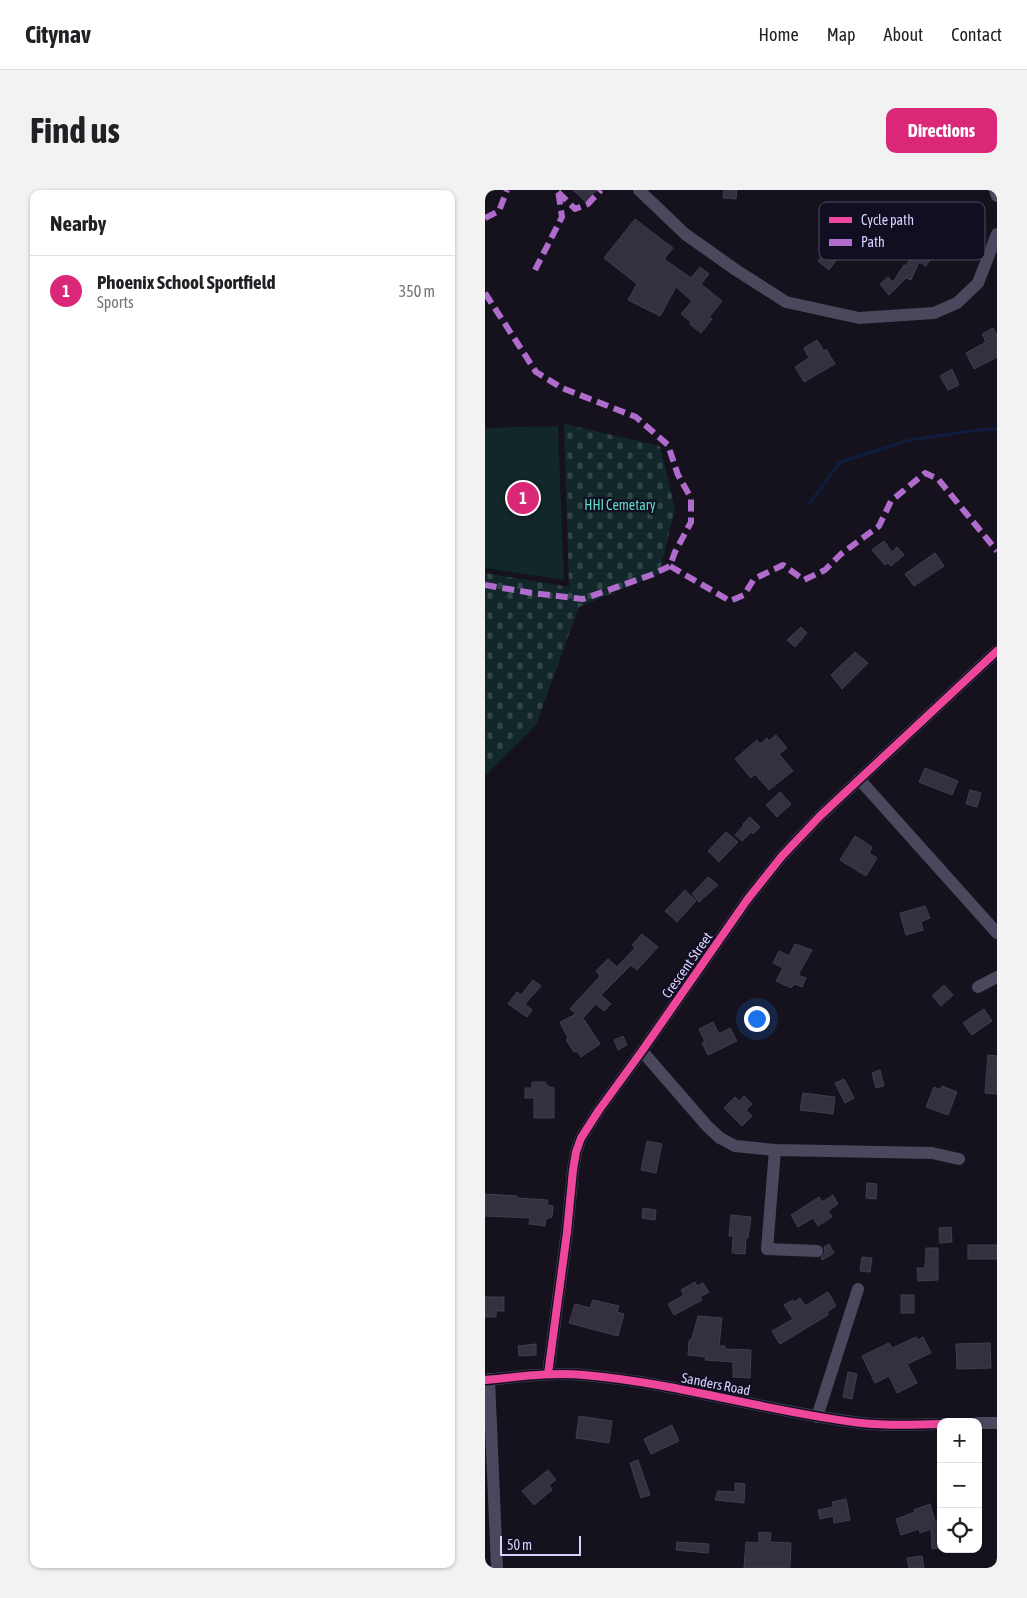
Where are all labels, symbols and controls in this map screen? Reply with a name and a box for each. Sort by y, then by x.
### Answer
text: Citynav [25,21,91,48]
text: Home [759,24,799,45]
text: Map [827,24,856,45]
text: About [884,24,923,45]
text: Contact [951,24,1002,45]
button: Directions [886,108,997,153]
text: Find us [30,110,120,150]
legend [819,202,985,260]
text: Nearby [50,211,106,235]
text: Cycle path [861,212,914,228]
text: Path [861,234,885,250]
text: Phoenix School Sportfield [97,271,276,293]
text: 1 [62,282,70,300]
text: 350 m [399,282,435,300]
text: Sports [97,293,134,311]
pin: 1 [507,479,539,517]
park label: HHI Cemetary [584,497,656,513]
street label: Crescent Street [658,929,716,1001]
your location [744,1006,770,1032]
street label: Sanders Road [680,1369,752,1399]
map controls [937,1418,982,1553]
button: + [937,1418,982,1463]
button: − [937,1463,982,1508]
button: locate [937,1508,982,1553]
scale bar [500,1533,581,1556]
text: 50 m [507,1537,532,1553]

